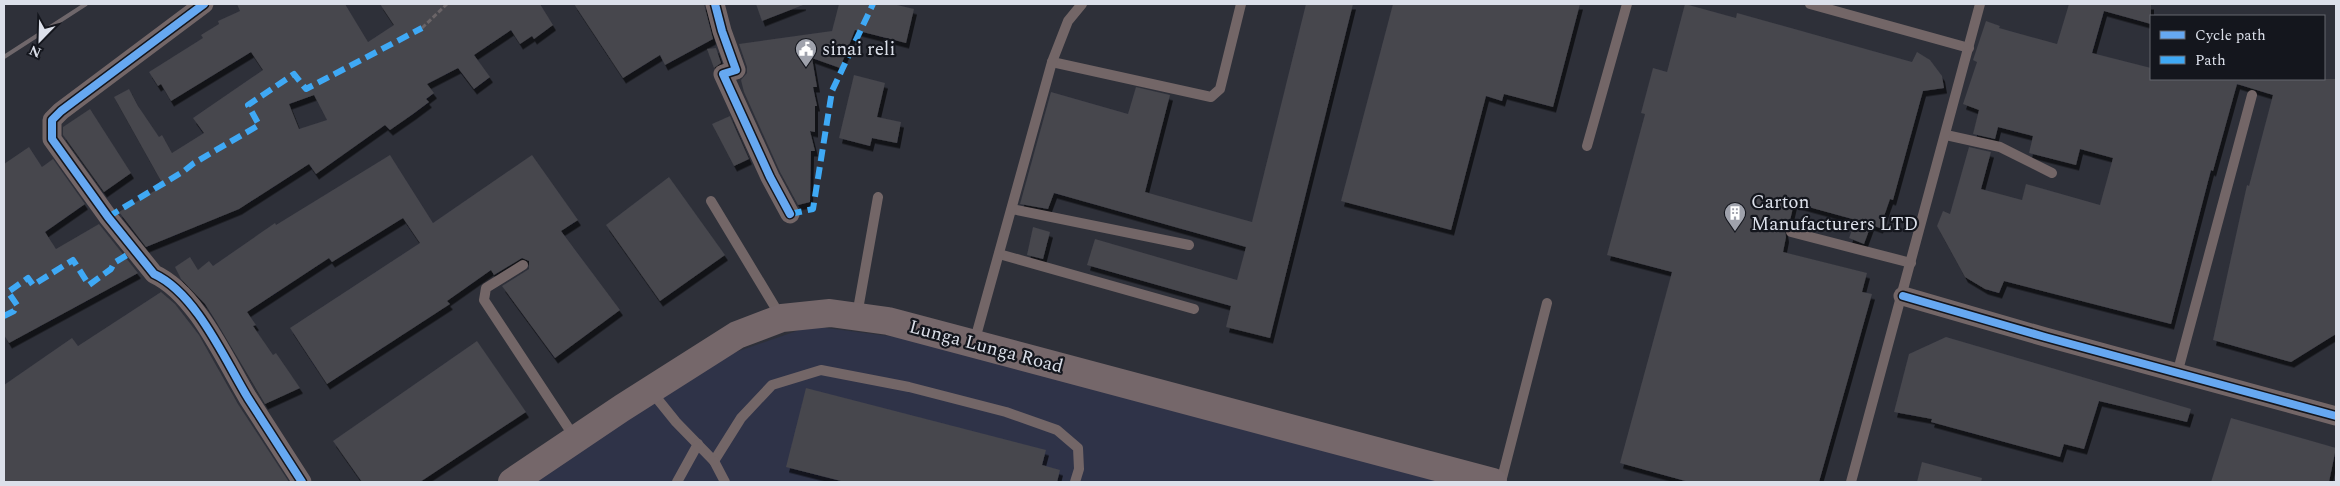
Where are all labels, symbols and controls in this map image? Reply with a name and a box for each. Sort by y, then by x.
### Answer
north arrow [15,15,65,65]
legend [2150,15,2325,80]
text: Cycle path [2195,24,2266,47]
place label: sinai reli [822,35,895,64]
public building icon: sinai reli [794,37,818,68]
text: N [26,40,44,63]
text: Path [2195,49,2226,72]
place label: Carton Manufacturers LTD [1751,188,1918,239]
building icon: Carton Manufacturers LTD [1723,201,1747,232]
street label: Lunga Lunga Road [906,312,1066,382]

